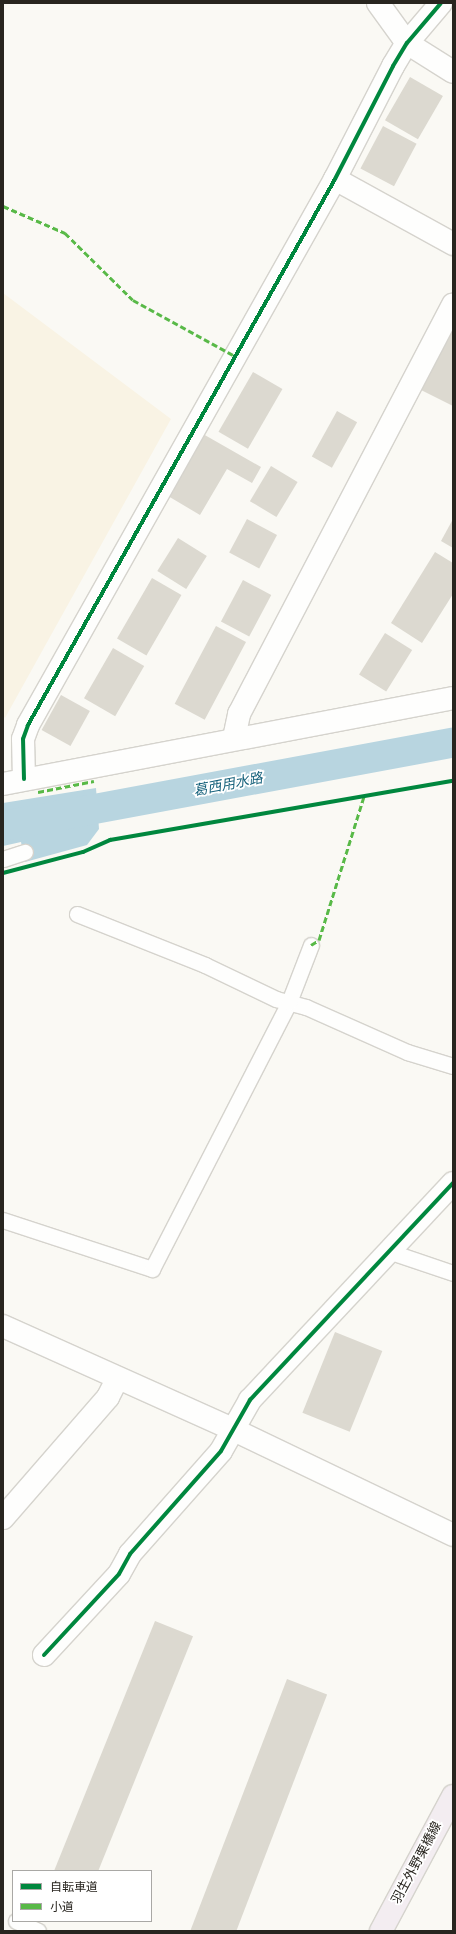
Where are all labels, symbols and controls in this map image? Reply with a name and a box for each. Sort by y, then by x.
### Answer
water label: 葛西用水路 [192,769,264,799]
street label: 羽生外野栗橋線 [389,1819,445,1907]
legend [12,1870,152,1922]
text: 自転車道 [50,1879,98,1895]
text: 小道 [50,1899,74,1915]

